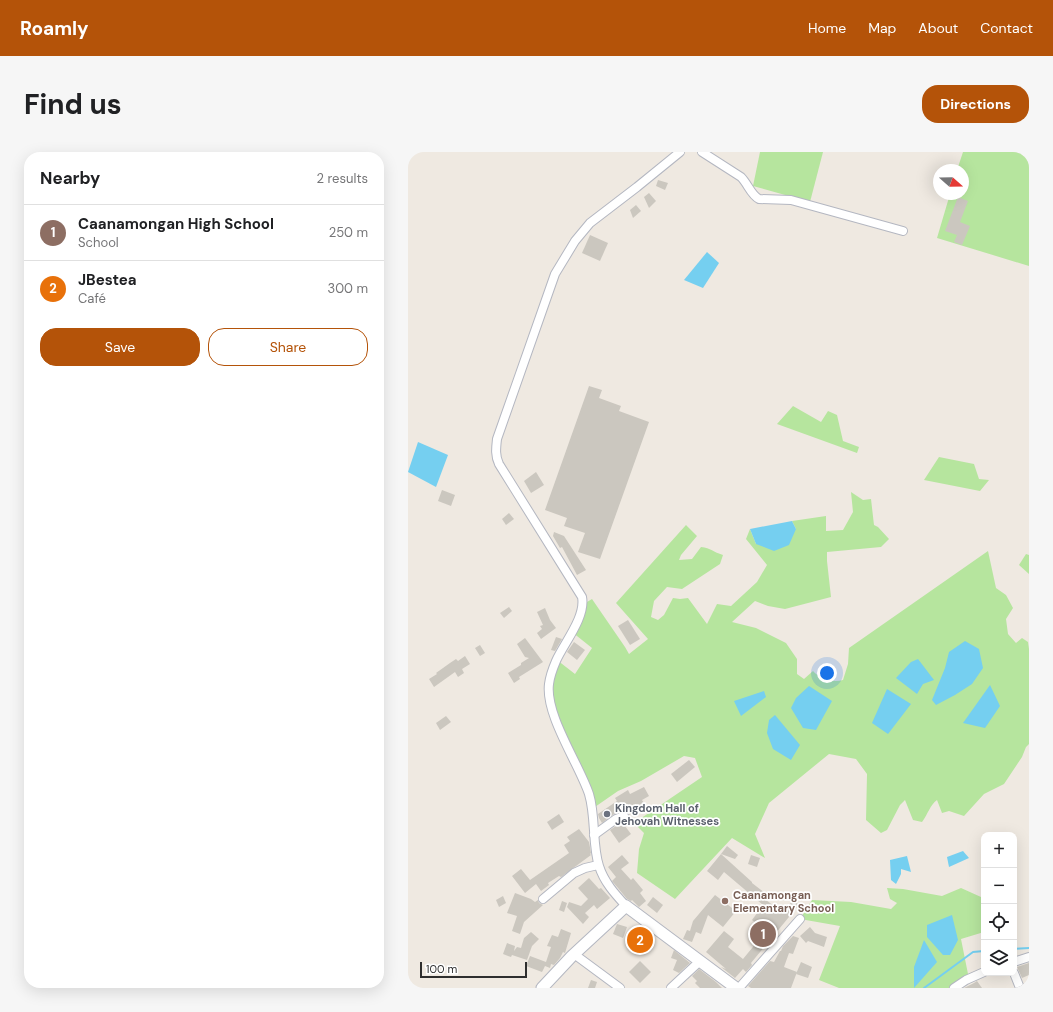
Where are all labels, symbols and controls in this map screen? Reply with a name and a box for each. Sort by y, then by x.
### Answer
text: Roamly [20,16,89,41]
text: Home [808,19,846,37]
text: Map [868,19,896,37]
text: About [918,19,958,37]
text: Contact [980,19,1033,37]
button: Directions [922,85,1029,123]
text: Find us [24,86,122,123]
north arrow [933,164,969,200]
text: Nearby [40,167,100,189]
text: 2 results [317,170,368,187]
text: Caanamongan High School [78,214,274,234]
text: 1 [51,224,55,241]
text: 250 m [329,224,368,241]
text: School [78,234,119,251]
text: JBestea [78,270,137,290]
text: 2 [49,280,57,297]
text: 300 m [327,280,368,297]
text: Café [78,290,106,307]
button: Save [40,328,200,366]
button: Share [208,328,368,366]
your location [817,663,837,683]
place label: Kingdom Hall of Jehovah Witnesses [615,801,719,828]
marker: Kingdom Hall of Jehovah Witnesses [602,809,612,819]
map controls [981,832,1017,976]
button: + [981,832,1017,868]
button: − [981,868,1017,904]
place label: Caanamongan Elementary School [733,888,834,915]
marker: Caanamongan Elementary School [720,896,730,906]
button: locate [981,904,1017,940]
pin: 1 [750,919,776,949]
pin: 2 [627,925,653,955]
button: layers [981,940,1017,976]
scale bar [420,960,527,979]
text: 100 m [426,962,457,976]

